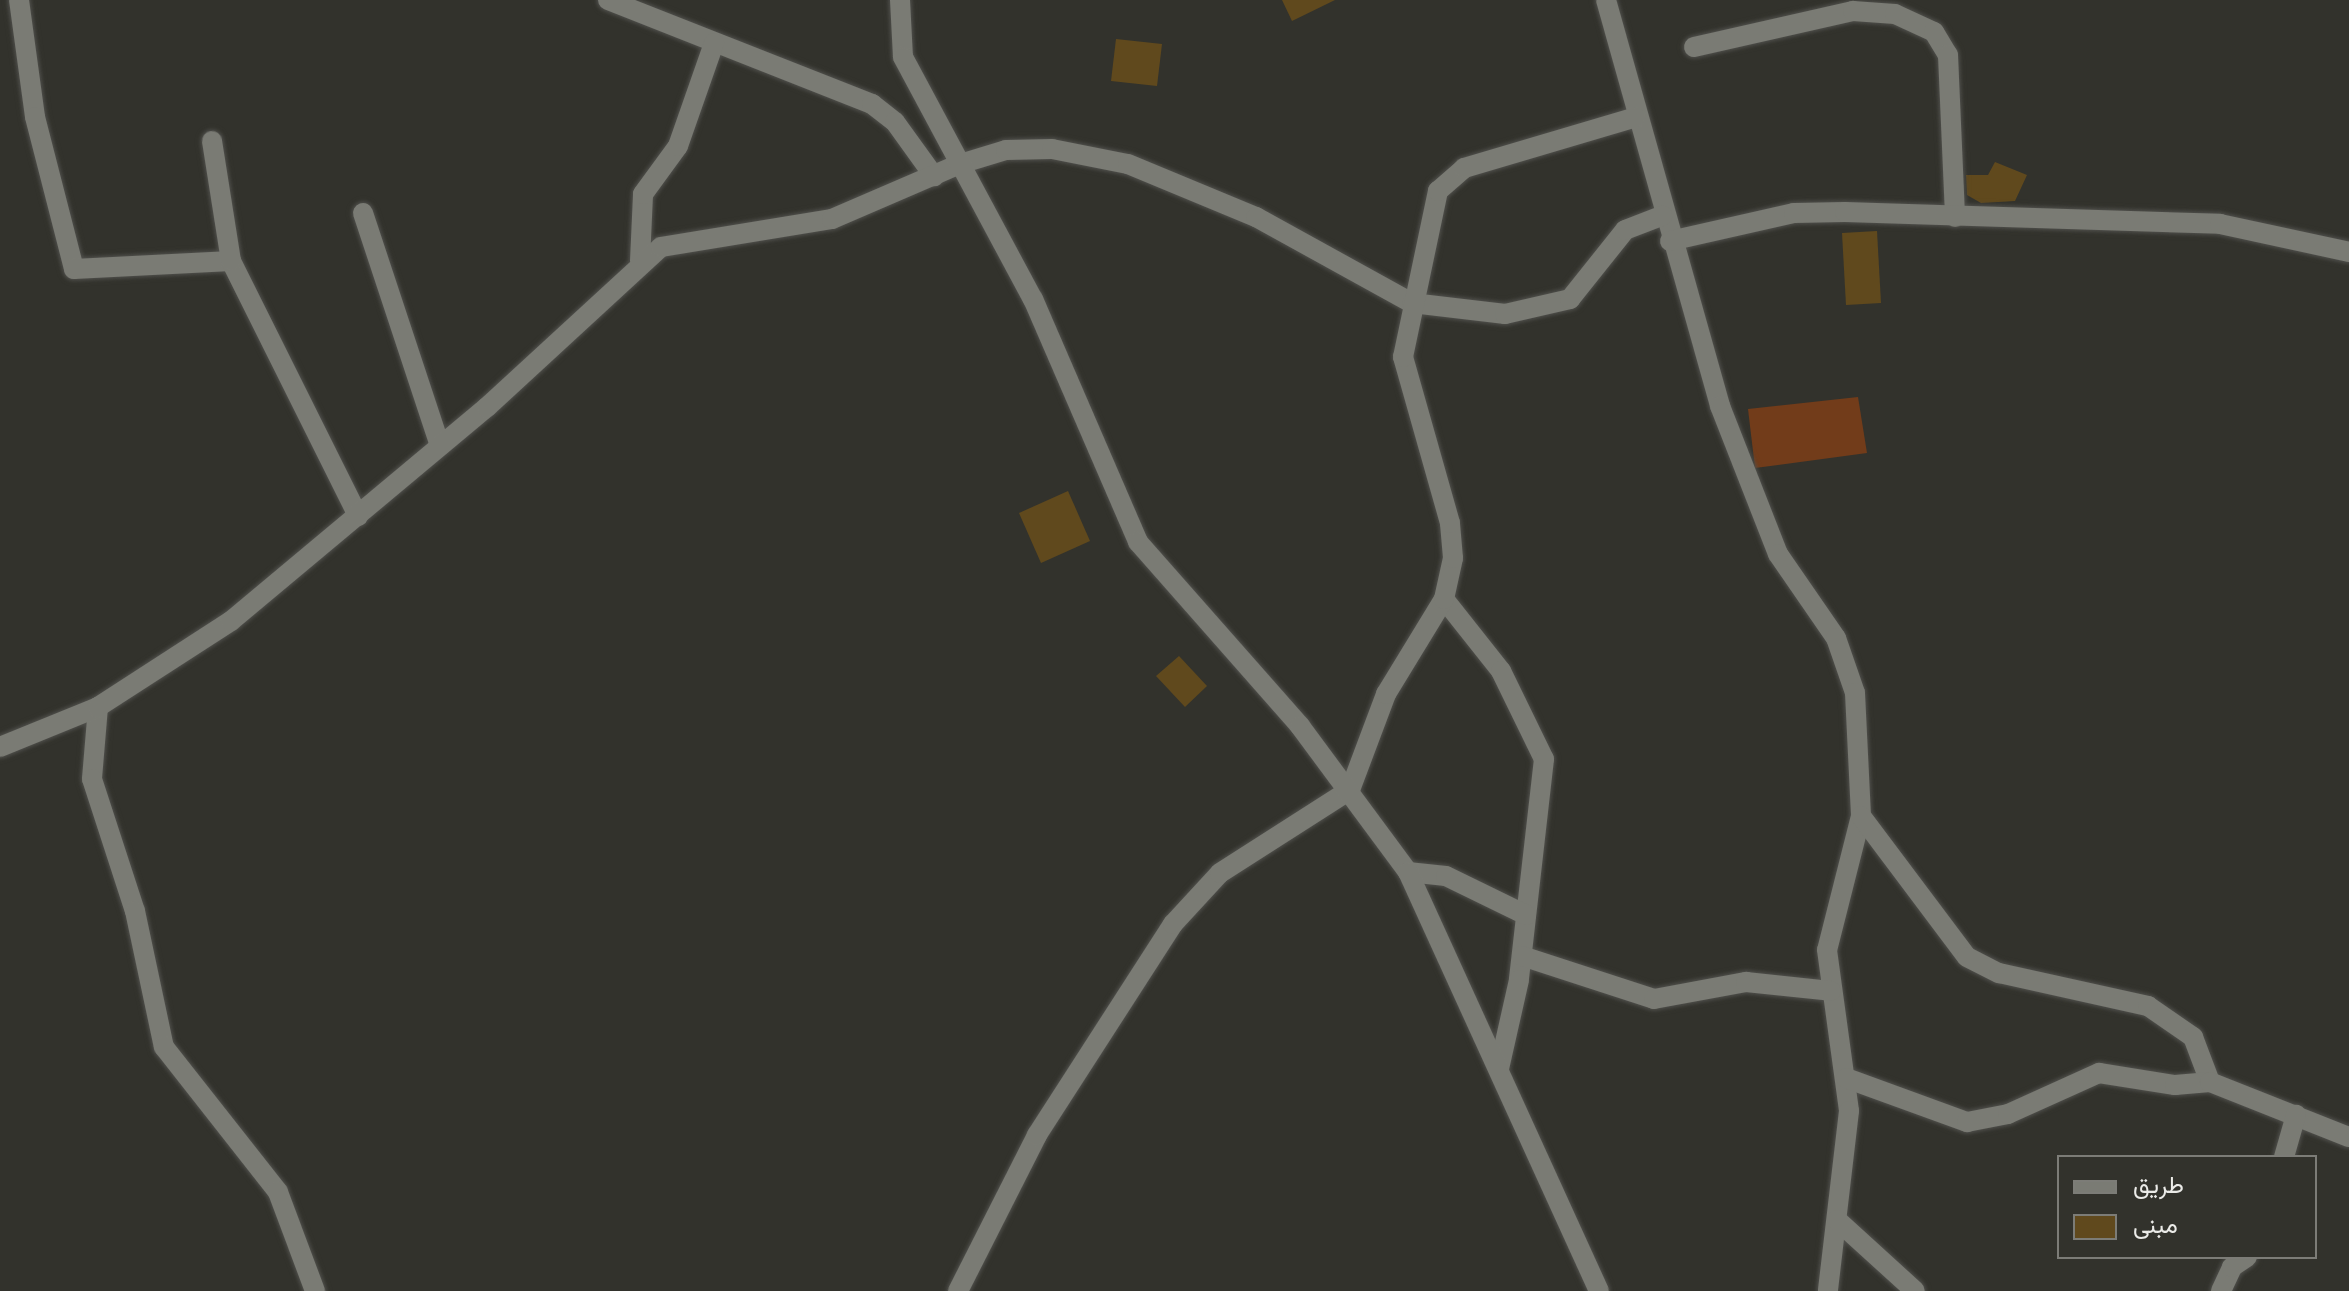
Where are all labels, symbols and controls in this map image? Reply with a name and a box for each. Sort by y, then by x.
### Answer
legend [2057,1155,2317,1259]
text: طريق [2133,1170,2184,1198]
text: مبنى [2133,1210,2178,1238]

